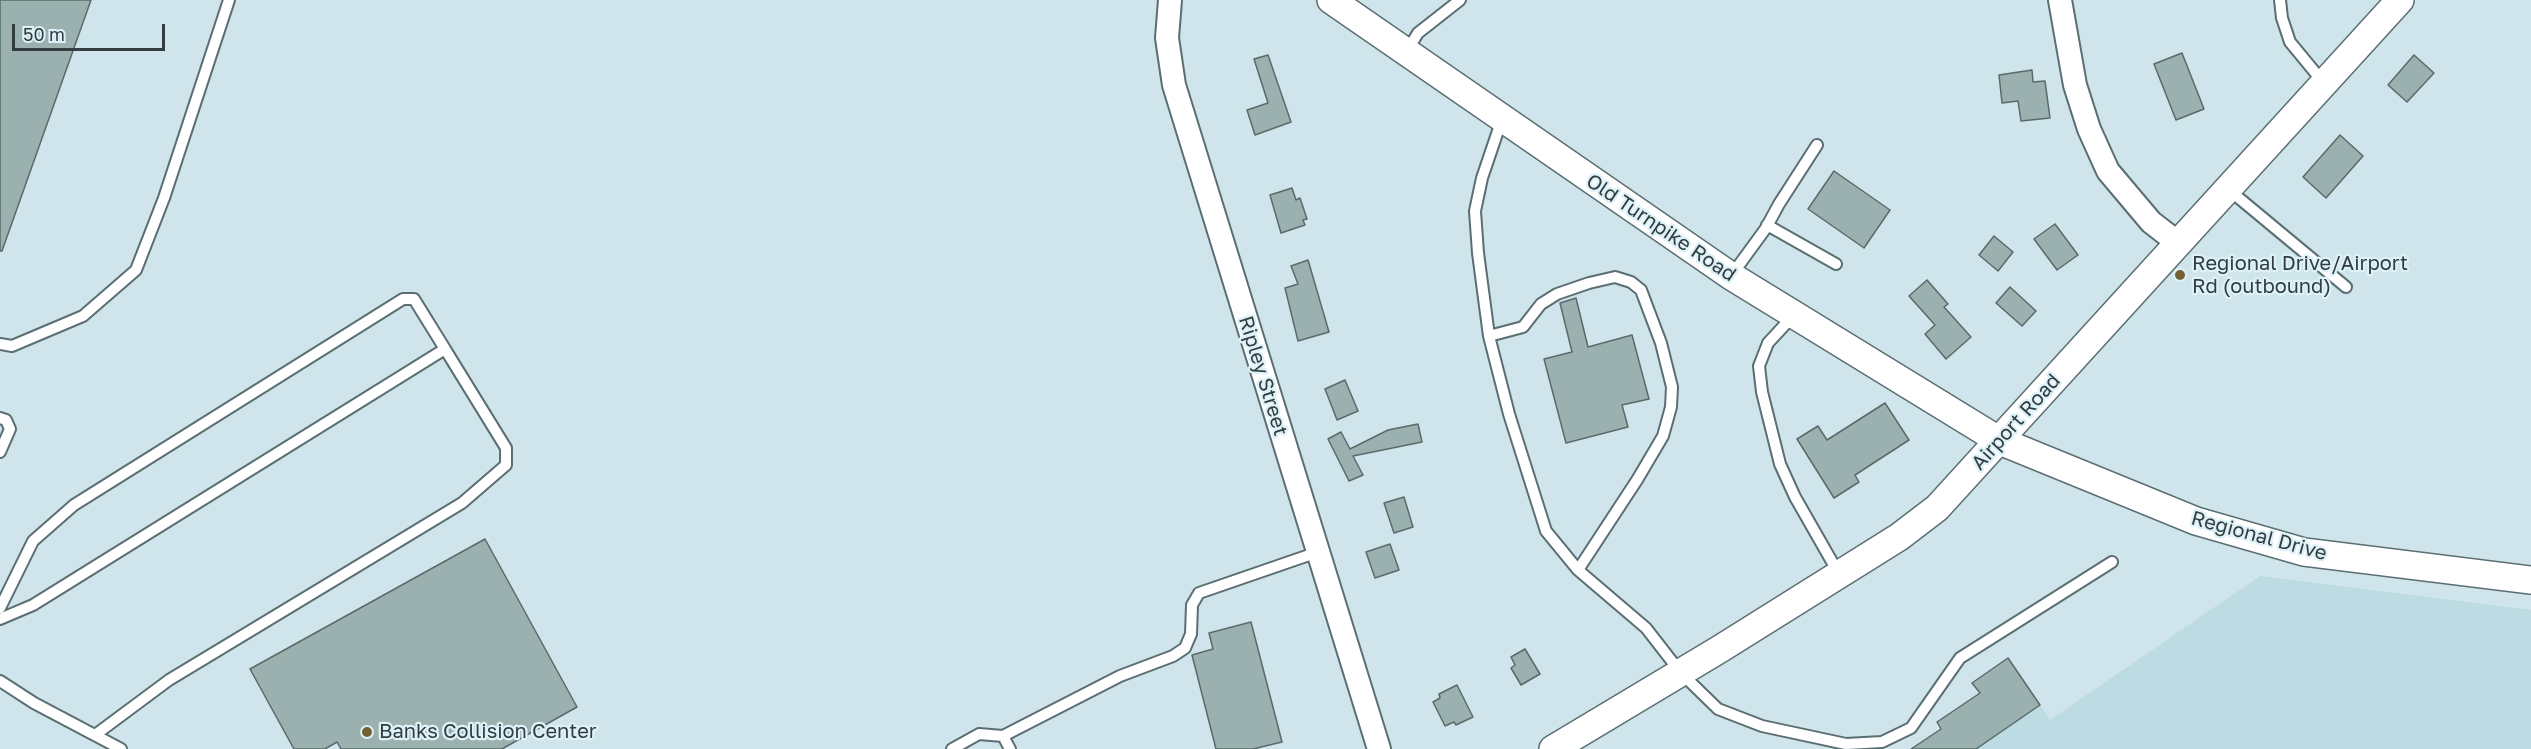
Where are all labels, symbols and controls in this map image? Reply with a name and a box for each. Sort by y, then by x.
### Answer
scale bar [15,12,168,50]
text: 50 m [23,23,65,45]
street label: Old Turnpike Road [1582,169,1740,287]
place label: Regional Drive/Airport Rd (outbound) [2192,252,2408,299]
marker: Regional Drive/Airport Rd (outbound) [2173,268,2187,282]
street label: Ripley Street [1233,313,1293,439]
street label: Airport Road [1967,369,2065,475]
street label: Regional Drive [2189,506,2329,566]
place label: Banks Collision Center [379,720,597,744]
marker: Banks Collision Center [360,725,374,739]

